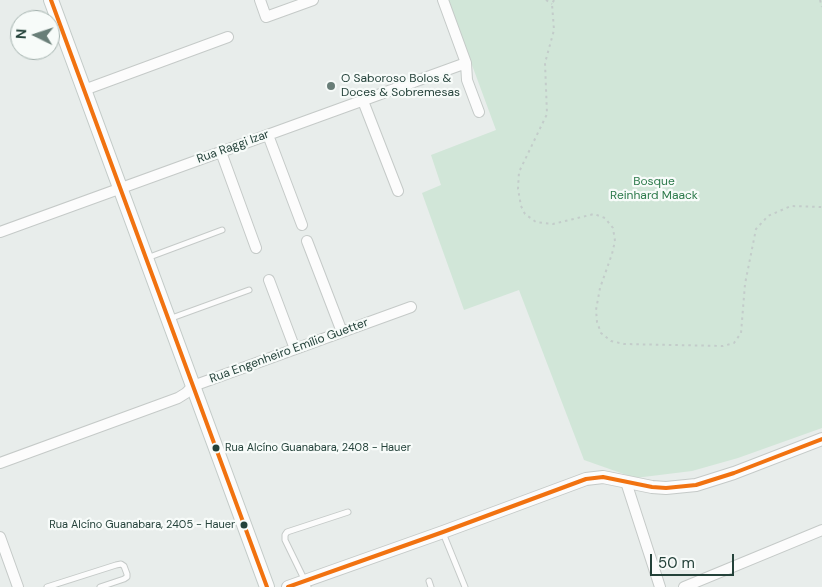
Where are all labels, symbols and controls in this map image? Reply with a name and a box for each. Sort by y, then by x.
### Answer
north arrow [10,10,60,60]
text: N [12,28,30,40]
place label: O Saboroso Bolos & Doces & Sobremesas [341,72,460,100]
marker: O Saboroso Bolos & Doces & Sobremesas [325,80,337,92]
street label: Rua Raggi Izar [195,127,271,167]
park label: Bosque Reinhard Maack [610,175,698,203]
street label: Rua Engenheiro Emílio Guetter [208,316,370,386]
place label: Rua Alcíno Guanabara, 2408 - Hauer [225,441,411,455]
marker: Rua Alcíno Guanabara, 2408 - Hauer [211,443,221,453]
place label: Rua Alcíno Guanabara, 2405 - Hauer [49,518,235,532]
marker: Rua Alcíno Guanabara, 2405 - Hauer [239,520,249,530]
scale bar [652,544,736,576]
text: 50 m [658,553,695,573]

